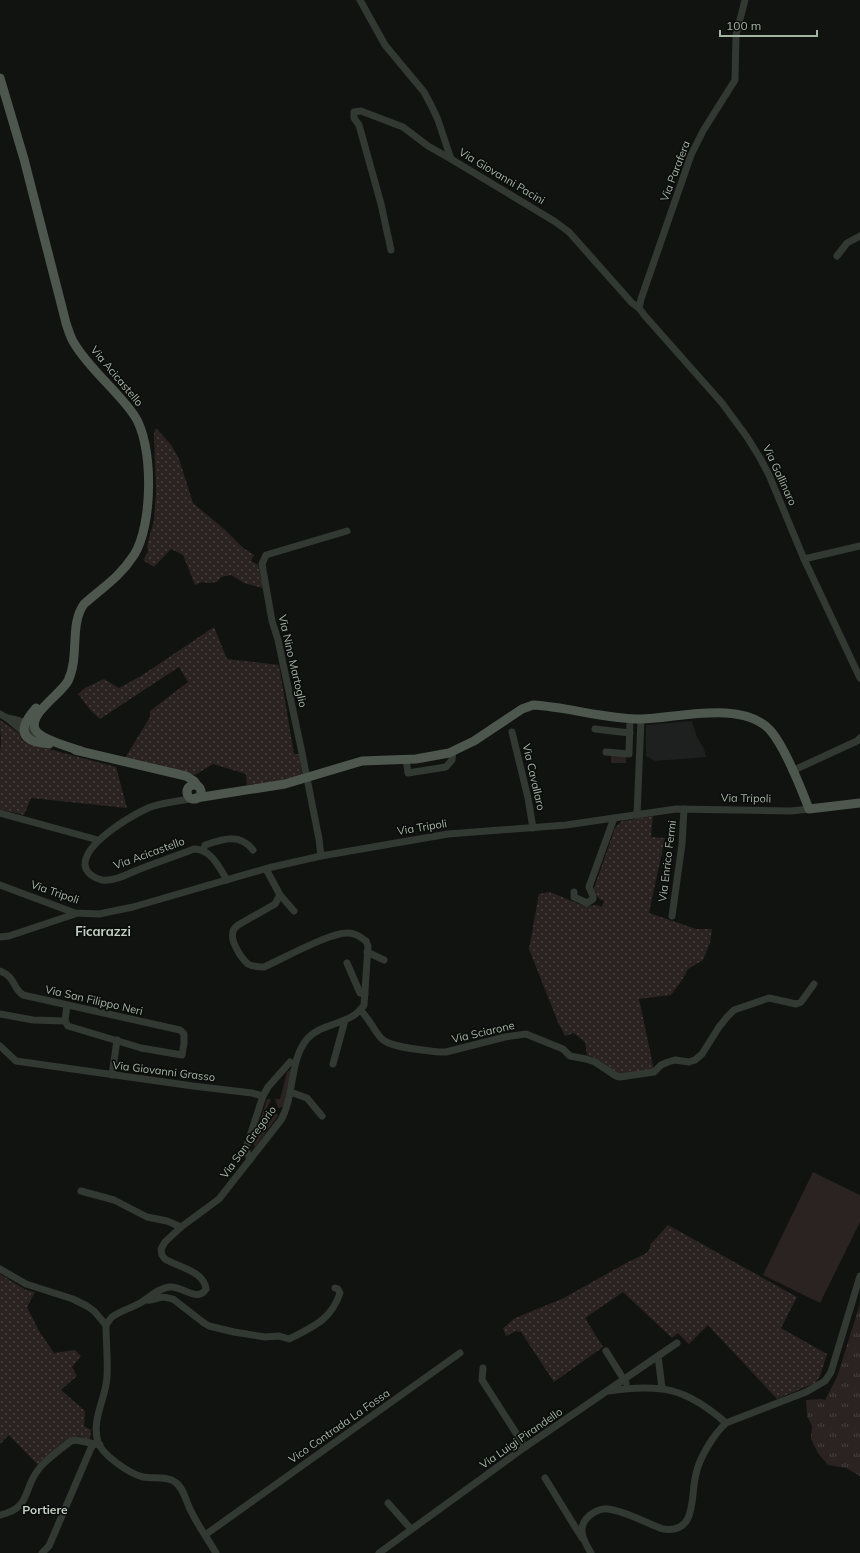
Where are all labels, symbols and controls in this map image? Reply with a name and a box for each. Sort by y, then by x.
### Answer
scale bar [720,12,817,38]
text: 100 m [726,18,761,33]
street label: Via Parafera [657,139,693,203]
street label: Via Giovanni Pacini [456,145,548,207]
street label: Via Acicastello [88,343,146,409]
street label: Via Gallinaro [760,442,800,508]
street label: Via Nino Martoglio [276,613,310,709]
street label: Via Cavallaro [520,742,548,812]
street label: Via Tripoli [721,791,771,805]
street label: Via Tripoli [396,816,448,838]
street label: Via Enrico Fermi [655,819,679,903]
street label: Via Acicastello [112,834,186,872]
street label: Via Tripoli [29,877,81,907]
district label: Ficarazzi [75,923,131,939]
street label: Via San Filippo Neri [44,982,144,1018]
street label: Via Sciarone [450,1018,516,1046]
street label: Via Giovanni Grasso [112,1058,216,1084]
street label: Via San Gregorio [217,1103,279,1181]
street label: Vico Contrada La Fossa [286,1386,392,1466]
street label: Via Luigi Pirandello [477,1404,565,1472]
district label: Portiere [22,1502,68,1517]

